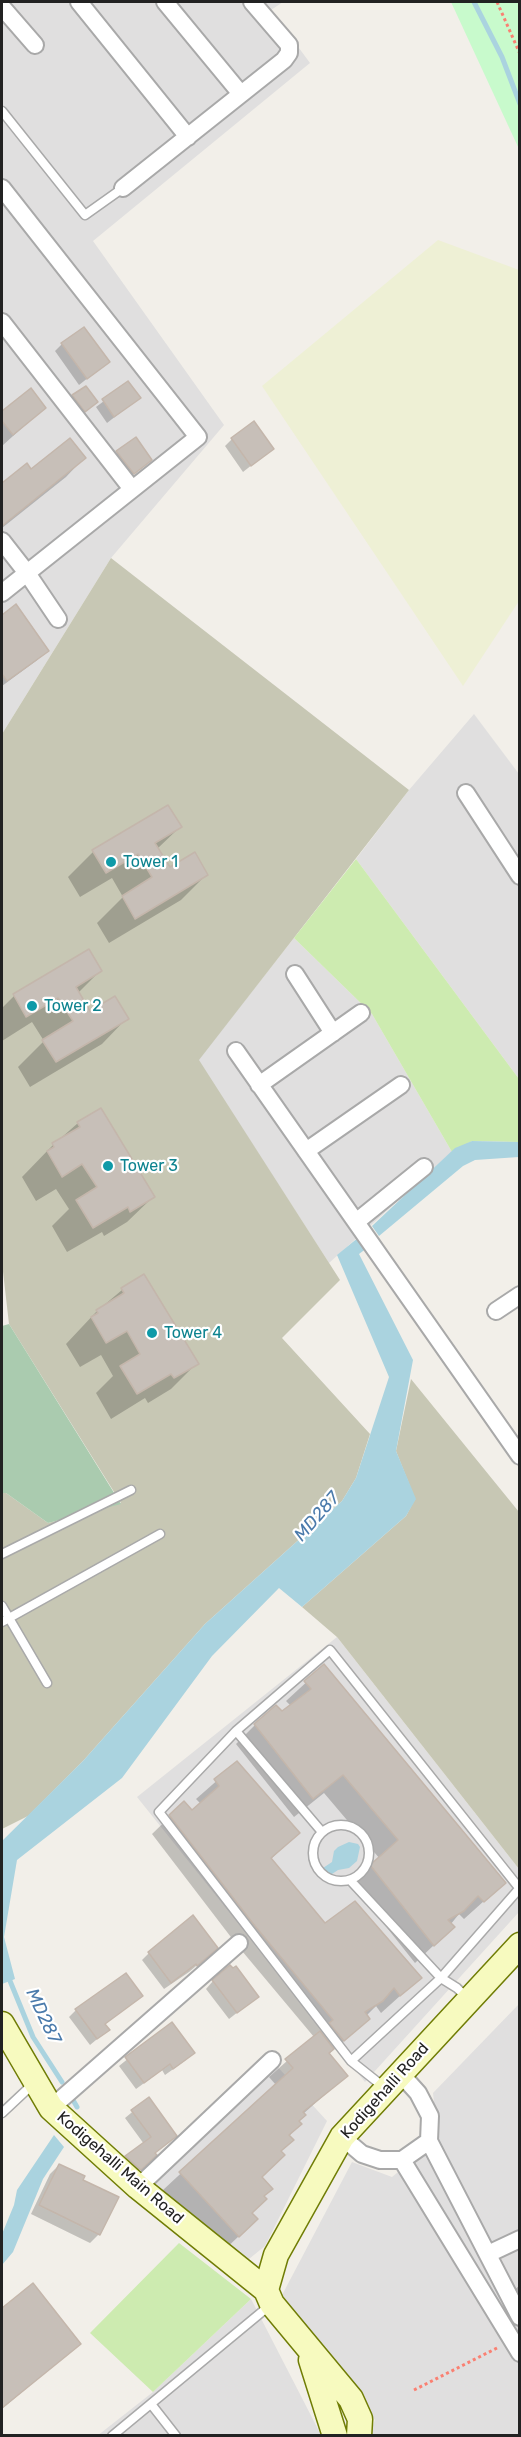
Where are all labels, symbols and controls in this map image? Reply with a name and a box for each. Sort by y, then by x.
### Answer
place label: Tower 1 [123,852,178,872]
marker: Tower 1 [104,855,118,869]
place label: Tower 2 [44,996,102,1016]
marker: Tower 2 [25,999,39,1013]
place label: Tower 3 [120,1156,178,1176]
marker: Tower 3 [101,1159,115,1173]
place label: Tower 4 [164,1323,222,1343]
marker: Tower 4 [145,1326,159,1340]
water label: MD287 [290,1488,344,1546]
water label: MD287 [21,1985,65,2047]
street label: Kodigehalli Road [337,2039,433,2143]
street label: Kodigehalli Main Road [53,2108,187,2228]

